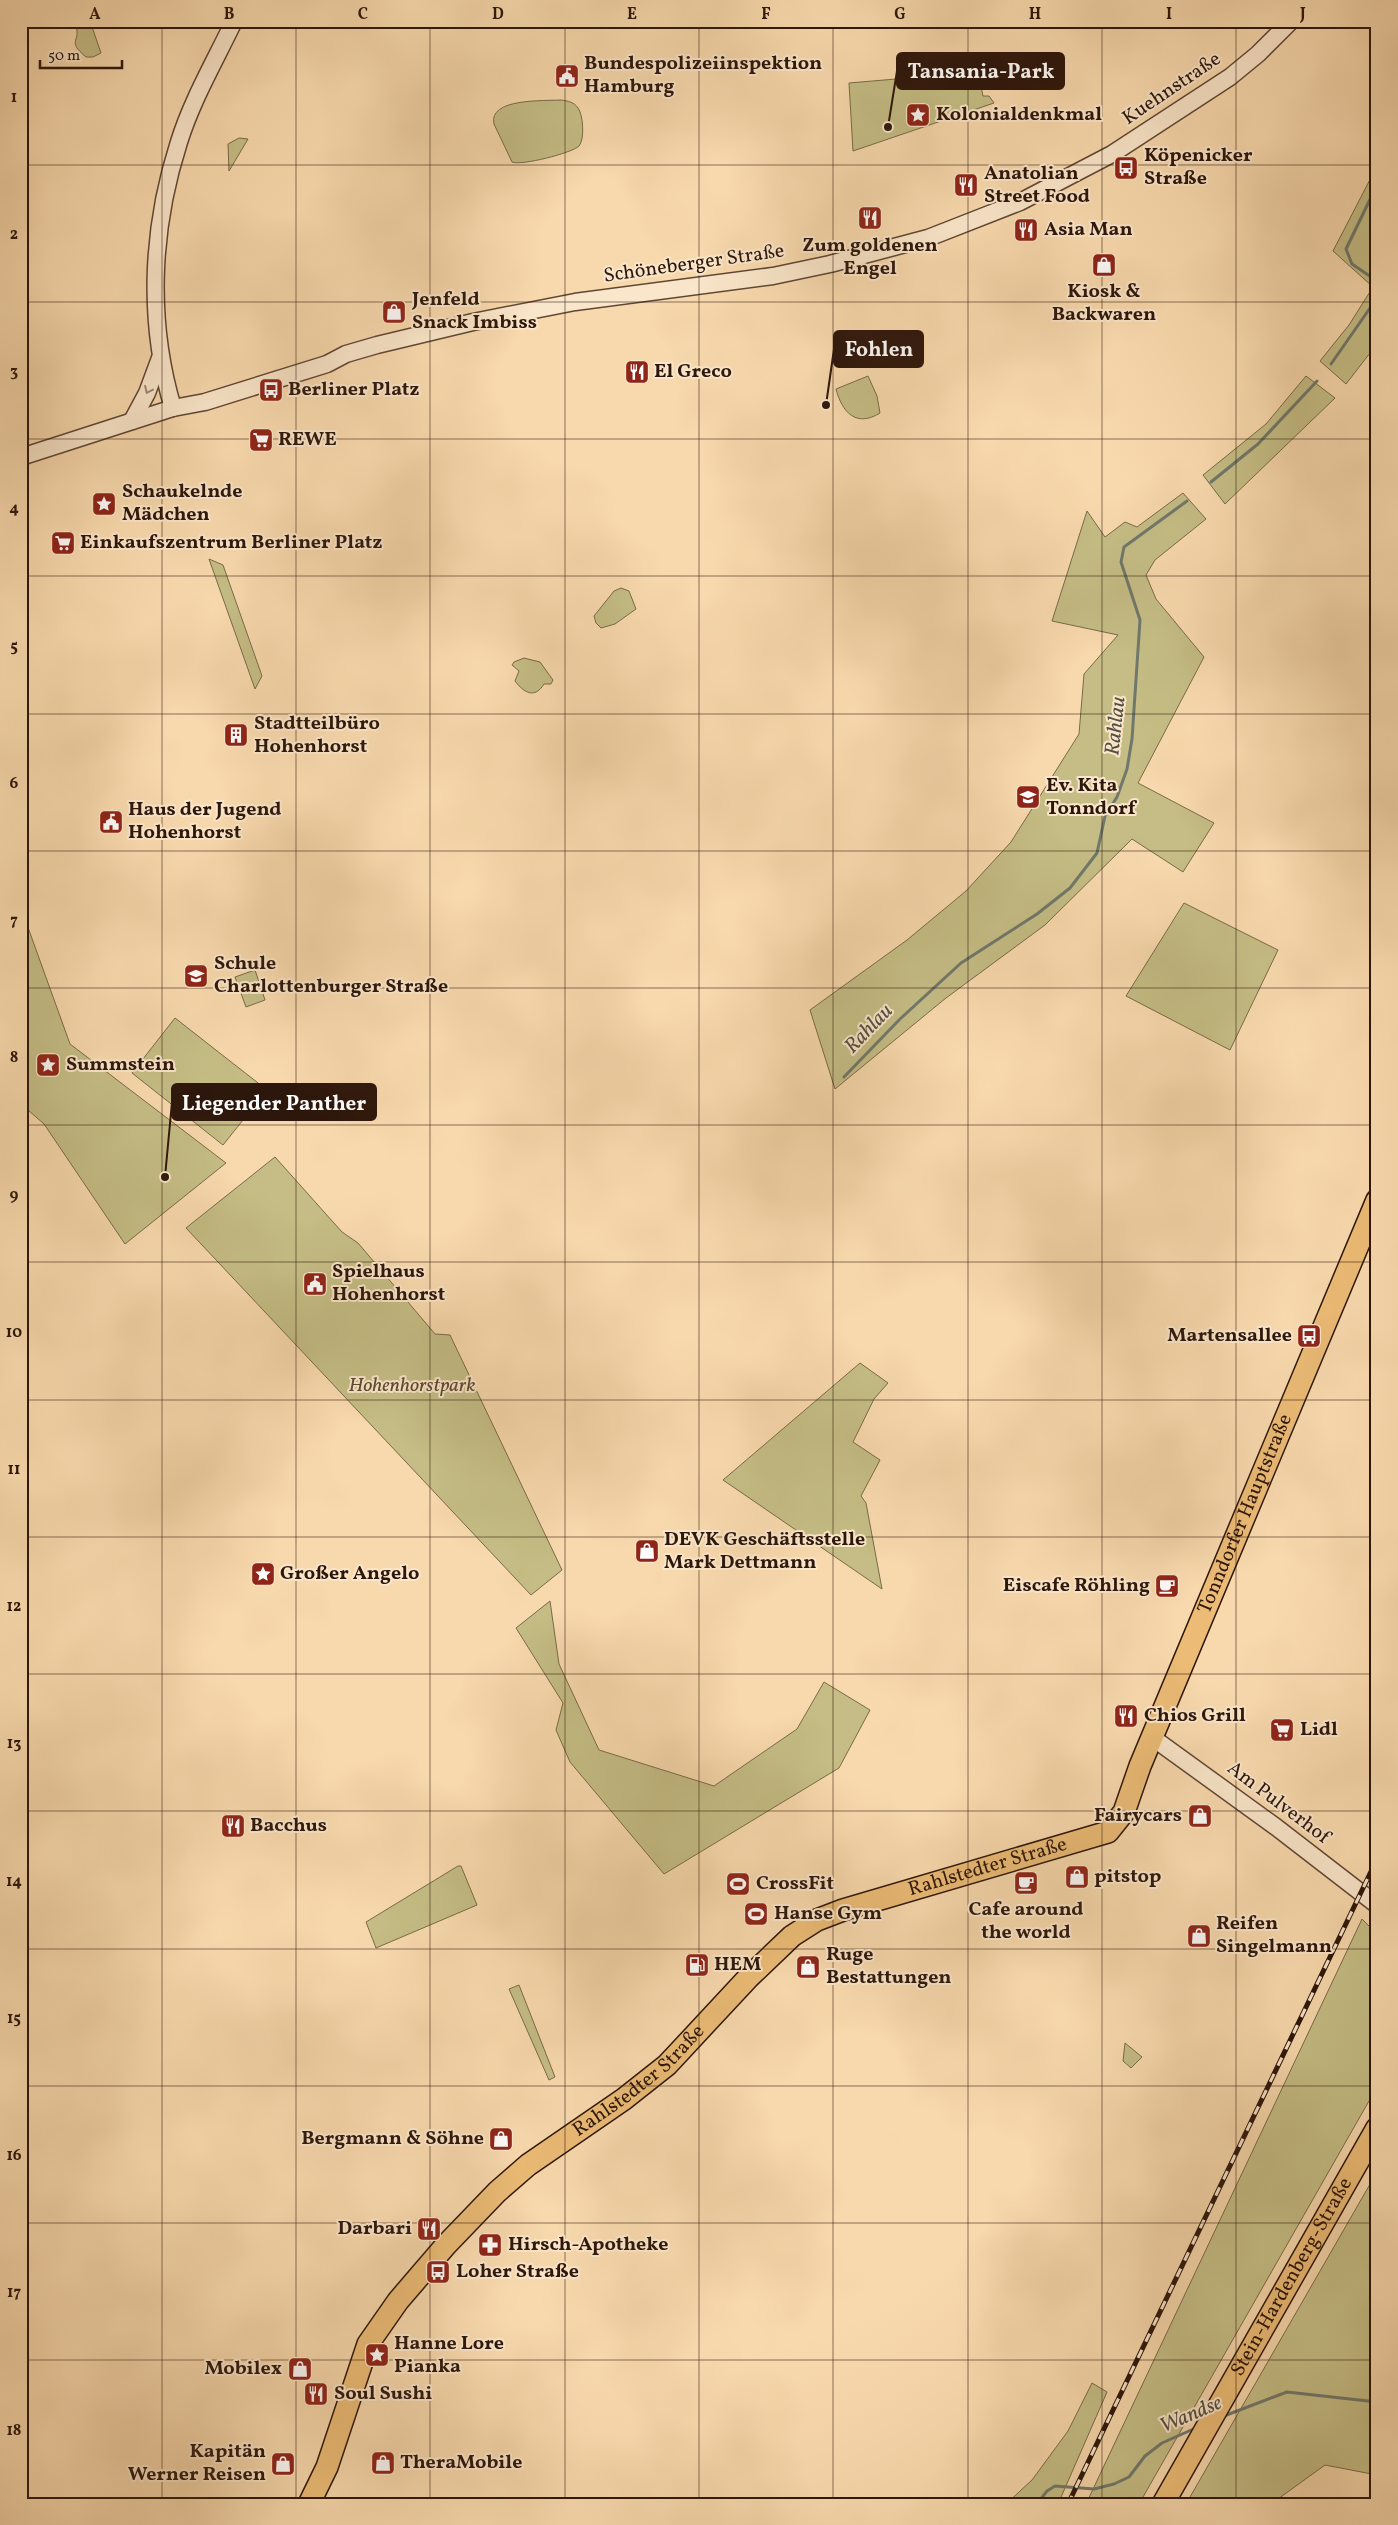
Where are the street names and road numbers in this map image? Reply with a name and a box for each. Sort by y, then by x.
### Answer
street label: Kuehnstraße [1117,46,1227,132]
street label: Schöneberger Straße [602,237,786,291]
street label: Tonndorfer Hauptstraße [1191,1410,1300,1618]
street label: Am Pulverhof [1221,1755,1337,1852]
street label: Rahlstedter Straße [905,1831,1070,1904]
street label: Rahlstedter Straße [567,2019,711,2144]
street label: Stein-Hardenberg-Straße [1224,2173,1360,2382]

